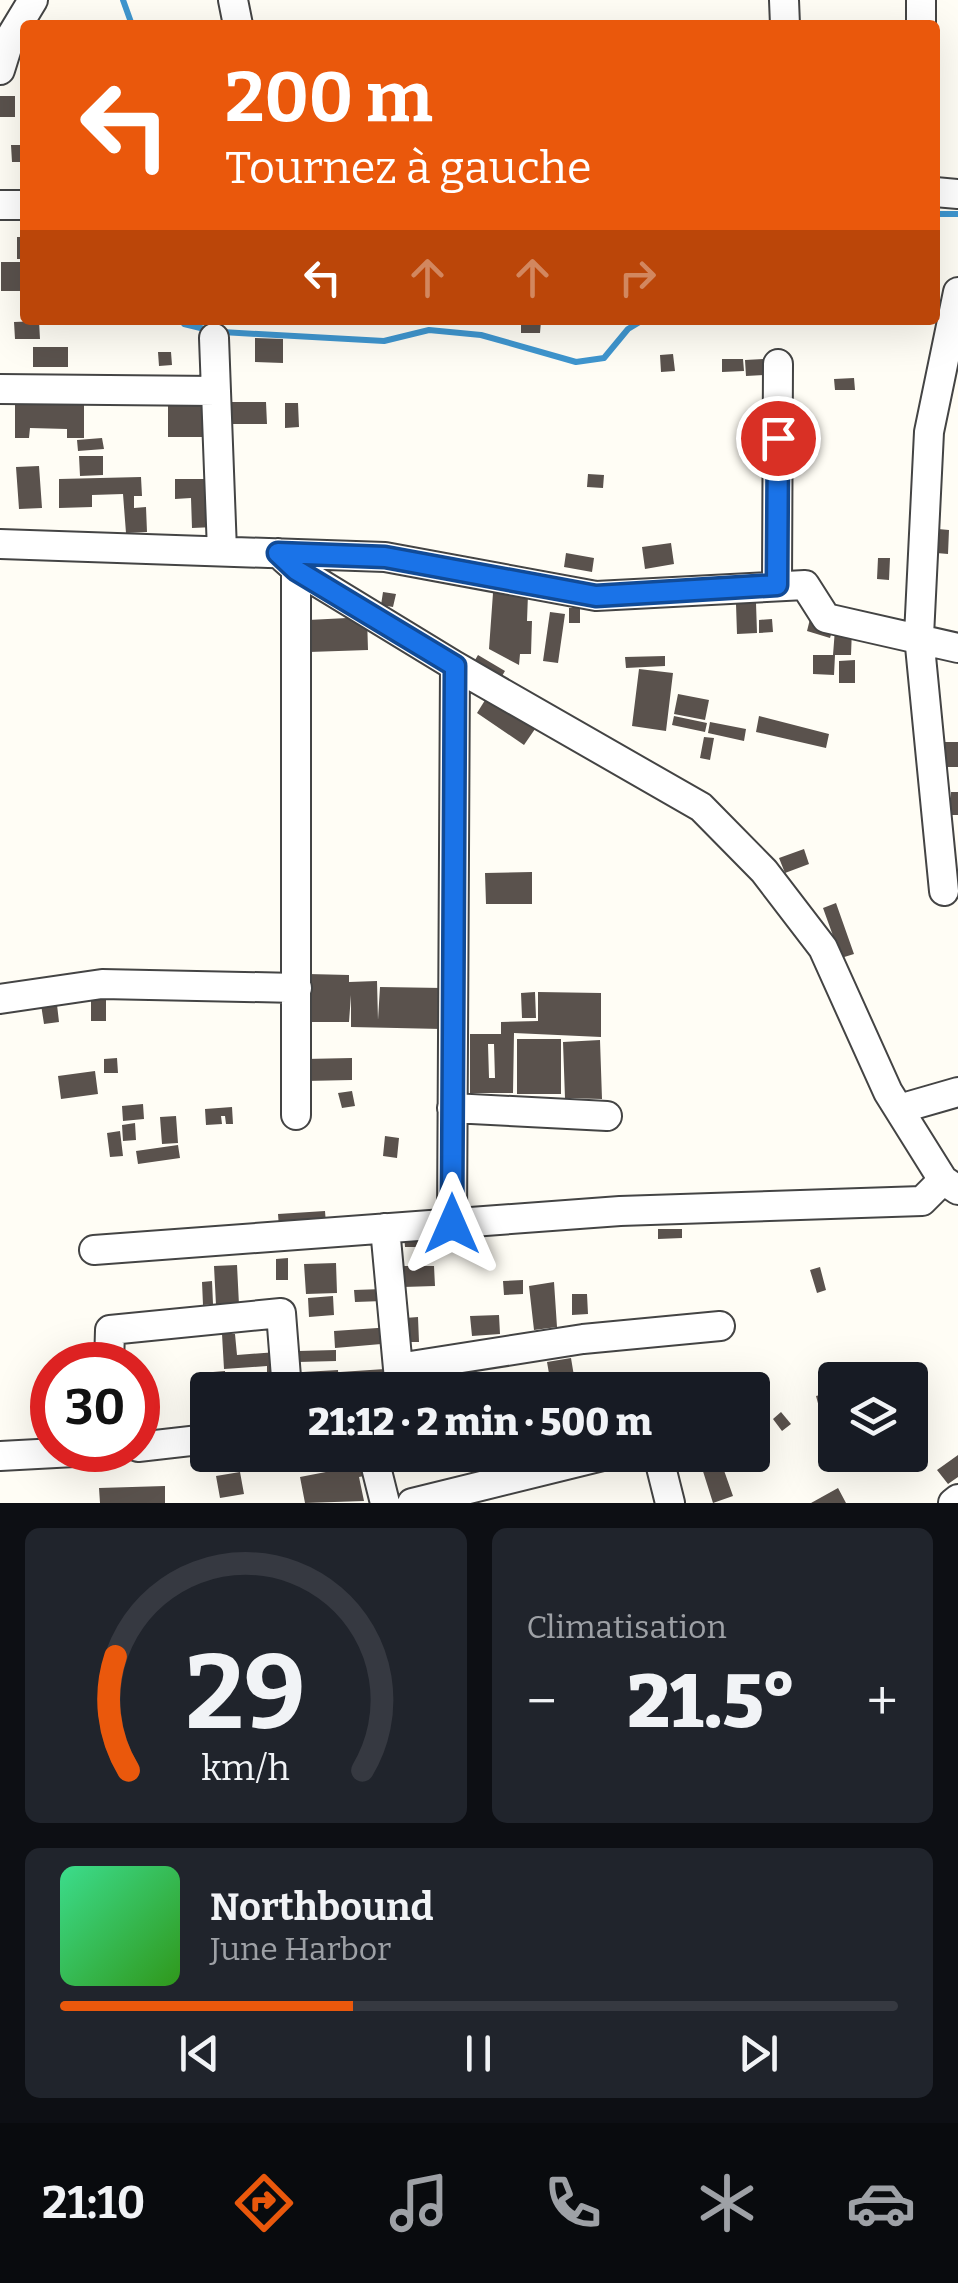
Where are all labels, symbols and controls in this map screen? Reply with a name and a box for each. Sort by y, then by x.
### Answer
text: 200 m [225,56,433,140]
icon: left [60,60,190,190]
text: Tournez à gauche [225,141,592,195]
icon: left [295,250,350,305]
icon: ahead [400,250,455,305]
icon: ahead [505,250,560,305]
icon: right [610,250,665,305]
pin [736,396,821,481]
icon: arrive [751,411,806,466]
position arrow [400,1172,504,1276]
speed limit sign: 30 [30,1342,160,1472]
map controls [818,1362,928,1472]
button: layers [818,1362,928,1472]
text: 21:12 · 2 min · 500 m [308,1399,652,1445]
text: Climatisation [527,1608,727,1646]
text: 29 [186,1631,306,1756]
text: 21.5° [627,1657,796,1747]
text: − [527,1669,557,1735]
text: + [867,1669,898,1735]
text: km/h [202,1747,290,1789]
text: Northbound [210,1884,433,1930]
text: June Harbor [210,1930,391,1968]
icon: previous [172,2026,227,2081]
icon: pause [451,2026,506,2081]
icon: next [731,2026,786,2081]
icon: directions [229,2168,299,2238]
icon: music [384,2168,454,2238]
icon: phone [538,2168,608,2238]
icon: climate [692,2168,762,2238]
icon: car [846,2168,916,2238]
text: 21:10 [42,2176,145,2230]

